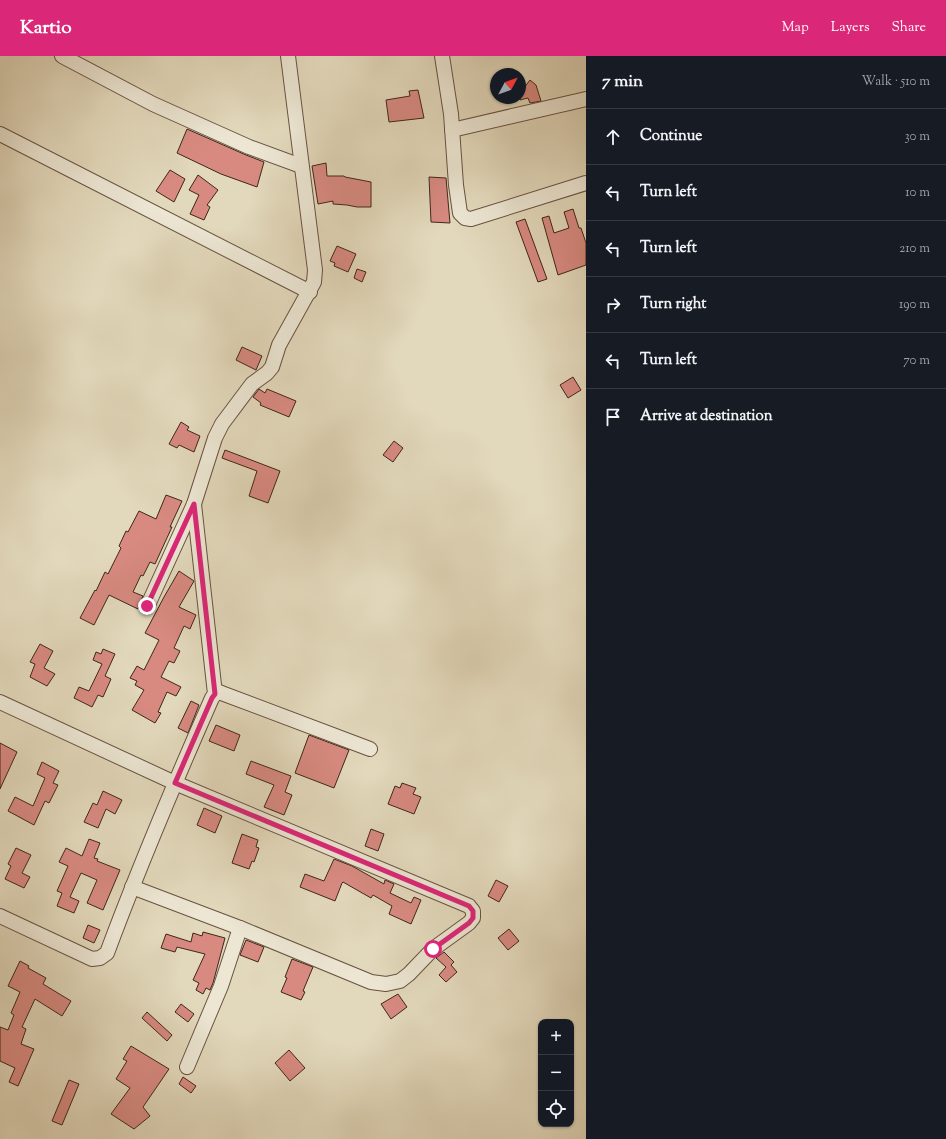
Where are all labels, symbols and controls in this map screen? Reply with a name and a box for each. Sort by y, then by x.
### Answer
text: Kartio [20,15,72,42]
text: Map [782,18,809,38]
text: Layers [831,18,869,38]
text: Share [891,18,926,38]
north arrow [490,68,526,104]
text: 7 min [602,70,643,94]
text: Walk · 510 m [862,73,930,91]
icon: ahead [602,126,624,148]
text: Continue [640,126,702,147]
text: 30 m [904,128,930,146]
icon: left [602,182,624,204]
text: Turn left [640,182,697,203]
text: 10 m [905,184,930,202]
icon: left [602,238,624,260]
text: Turn left [640,238,697,259]
text: 210 m [899,240,930,258]
icon: right [602,294,624,316]
text: Turn right [640,294,706,315]
text: 190 m [899,296,930,314]
icon: left [602,350,624,372]
text: Turn left [640,350,697,371]
text: 70 m [903,352,930,370]
icon: arrive [602,406,624,428]
text: Arrive at destination [640,406,773,427]
route end [138,597,156,615]
route start [424,940,442,958]
map controls [538,1019,574,1127]
button: + [538,1019,574,1055]
button: − [538,1055,574,1091]
button: locate [538,1091,574,1127]

